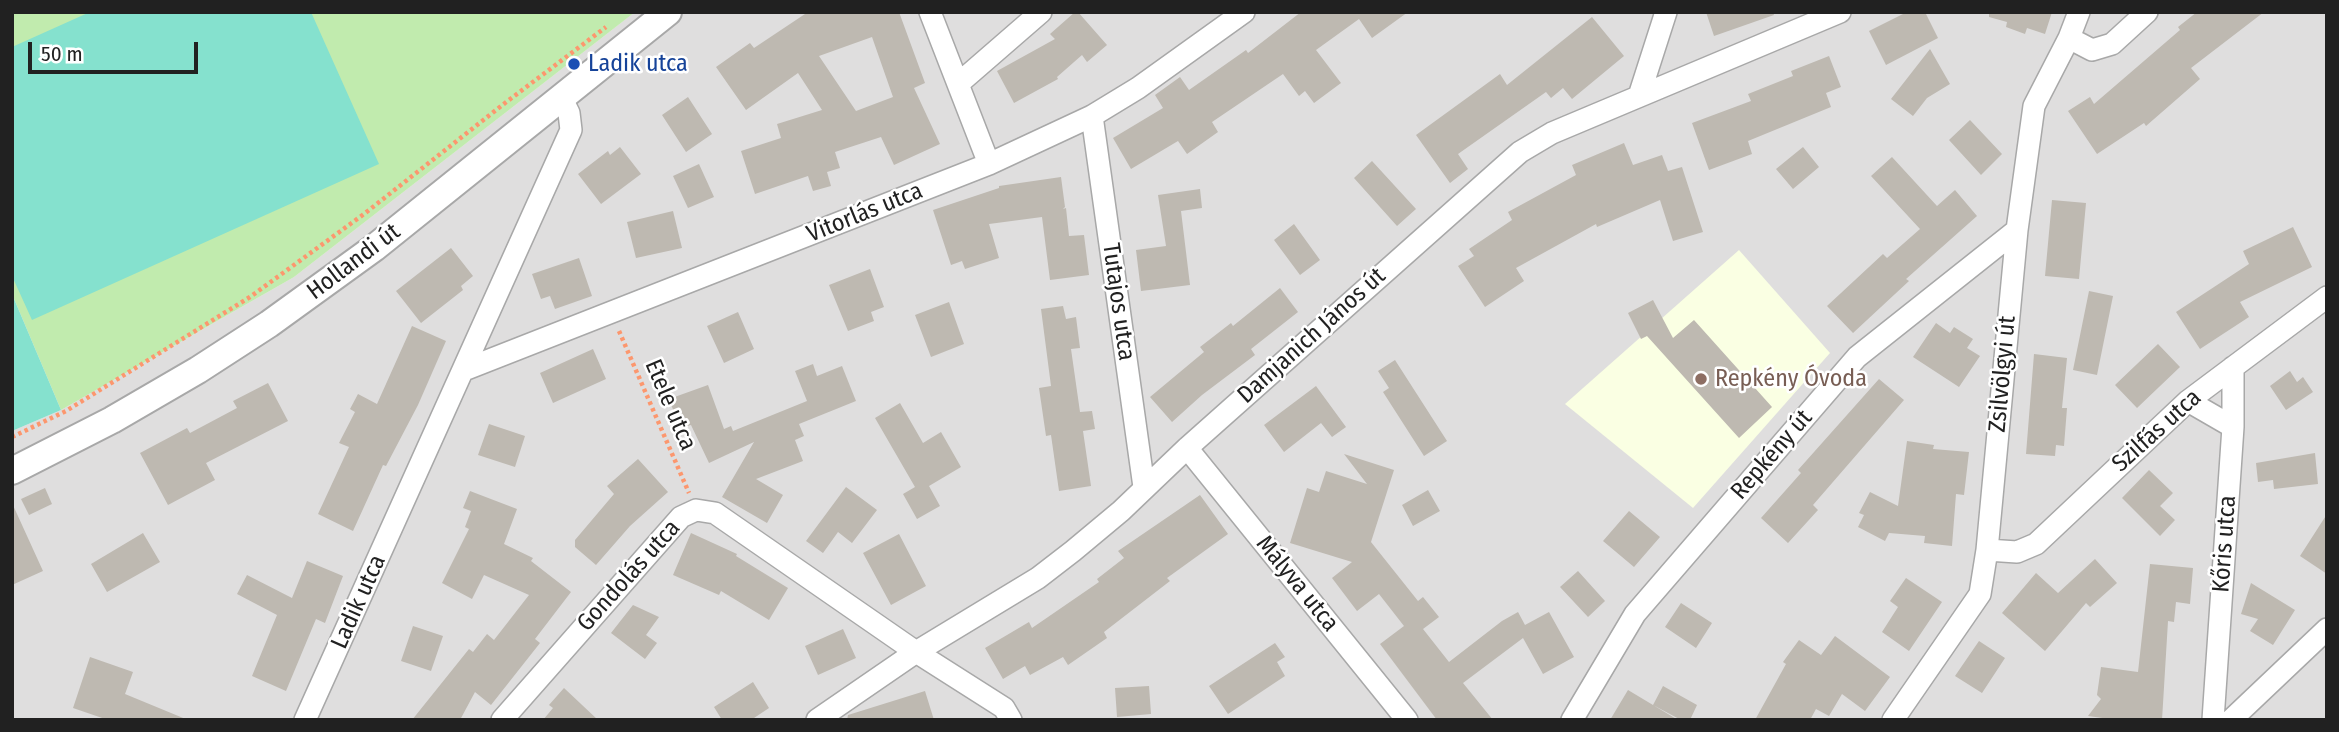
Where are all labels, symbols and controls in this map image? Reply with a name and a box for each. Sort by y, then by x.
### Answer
scale bar [32,28,201,72]
text: 50 m [41,41,83,67]
place label: Ladik utca [588,50,688,78]
marker: Ladik utca [566,56,582,72]
street label: Vitorlás utca [803,177,927,249]
street label: Hollandi út [302,218,406,306]
street label: Tutajos utca [1096,241,1140,363]
street label: Damjanich János út [1232,262,1392,410]
street label: Zsilvölgyi út [1984,314,2022,434]
street label: Etele utca [638,355,702,455]
place label: Repkény Óvoda [1715,365,1867,393]
marker: Repkény Óvoda [1693,371,1709,387]
street label: Szilfás utca [2107,384,2207,478]
street label: Repkény út [1725,404,1819,506]
street label: Kőris utca [2207,495,2243,593]
street label: Gondolás utca [571,514,687,638]
street label: Mályva utca [1250,530,1344,638]
street label: Ladik utca [326,551,392,653]

